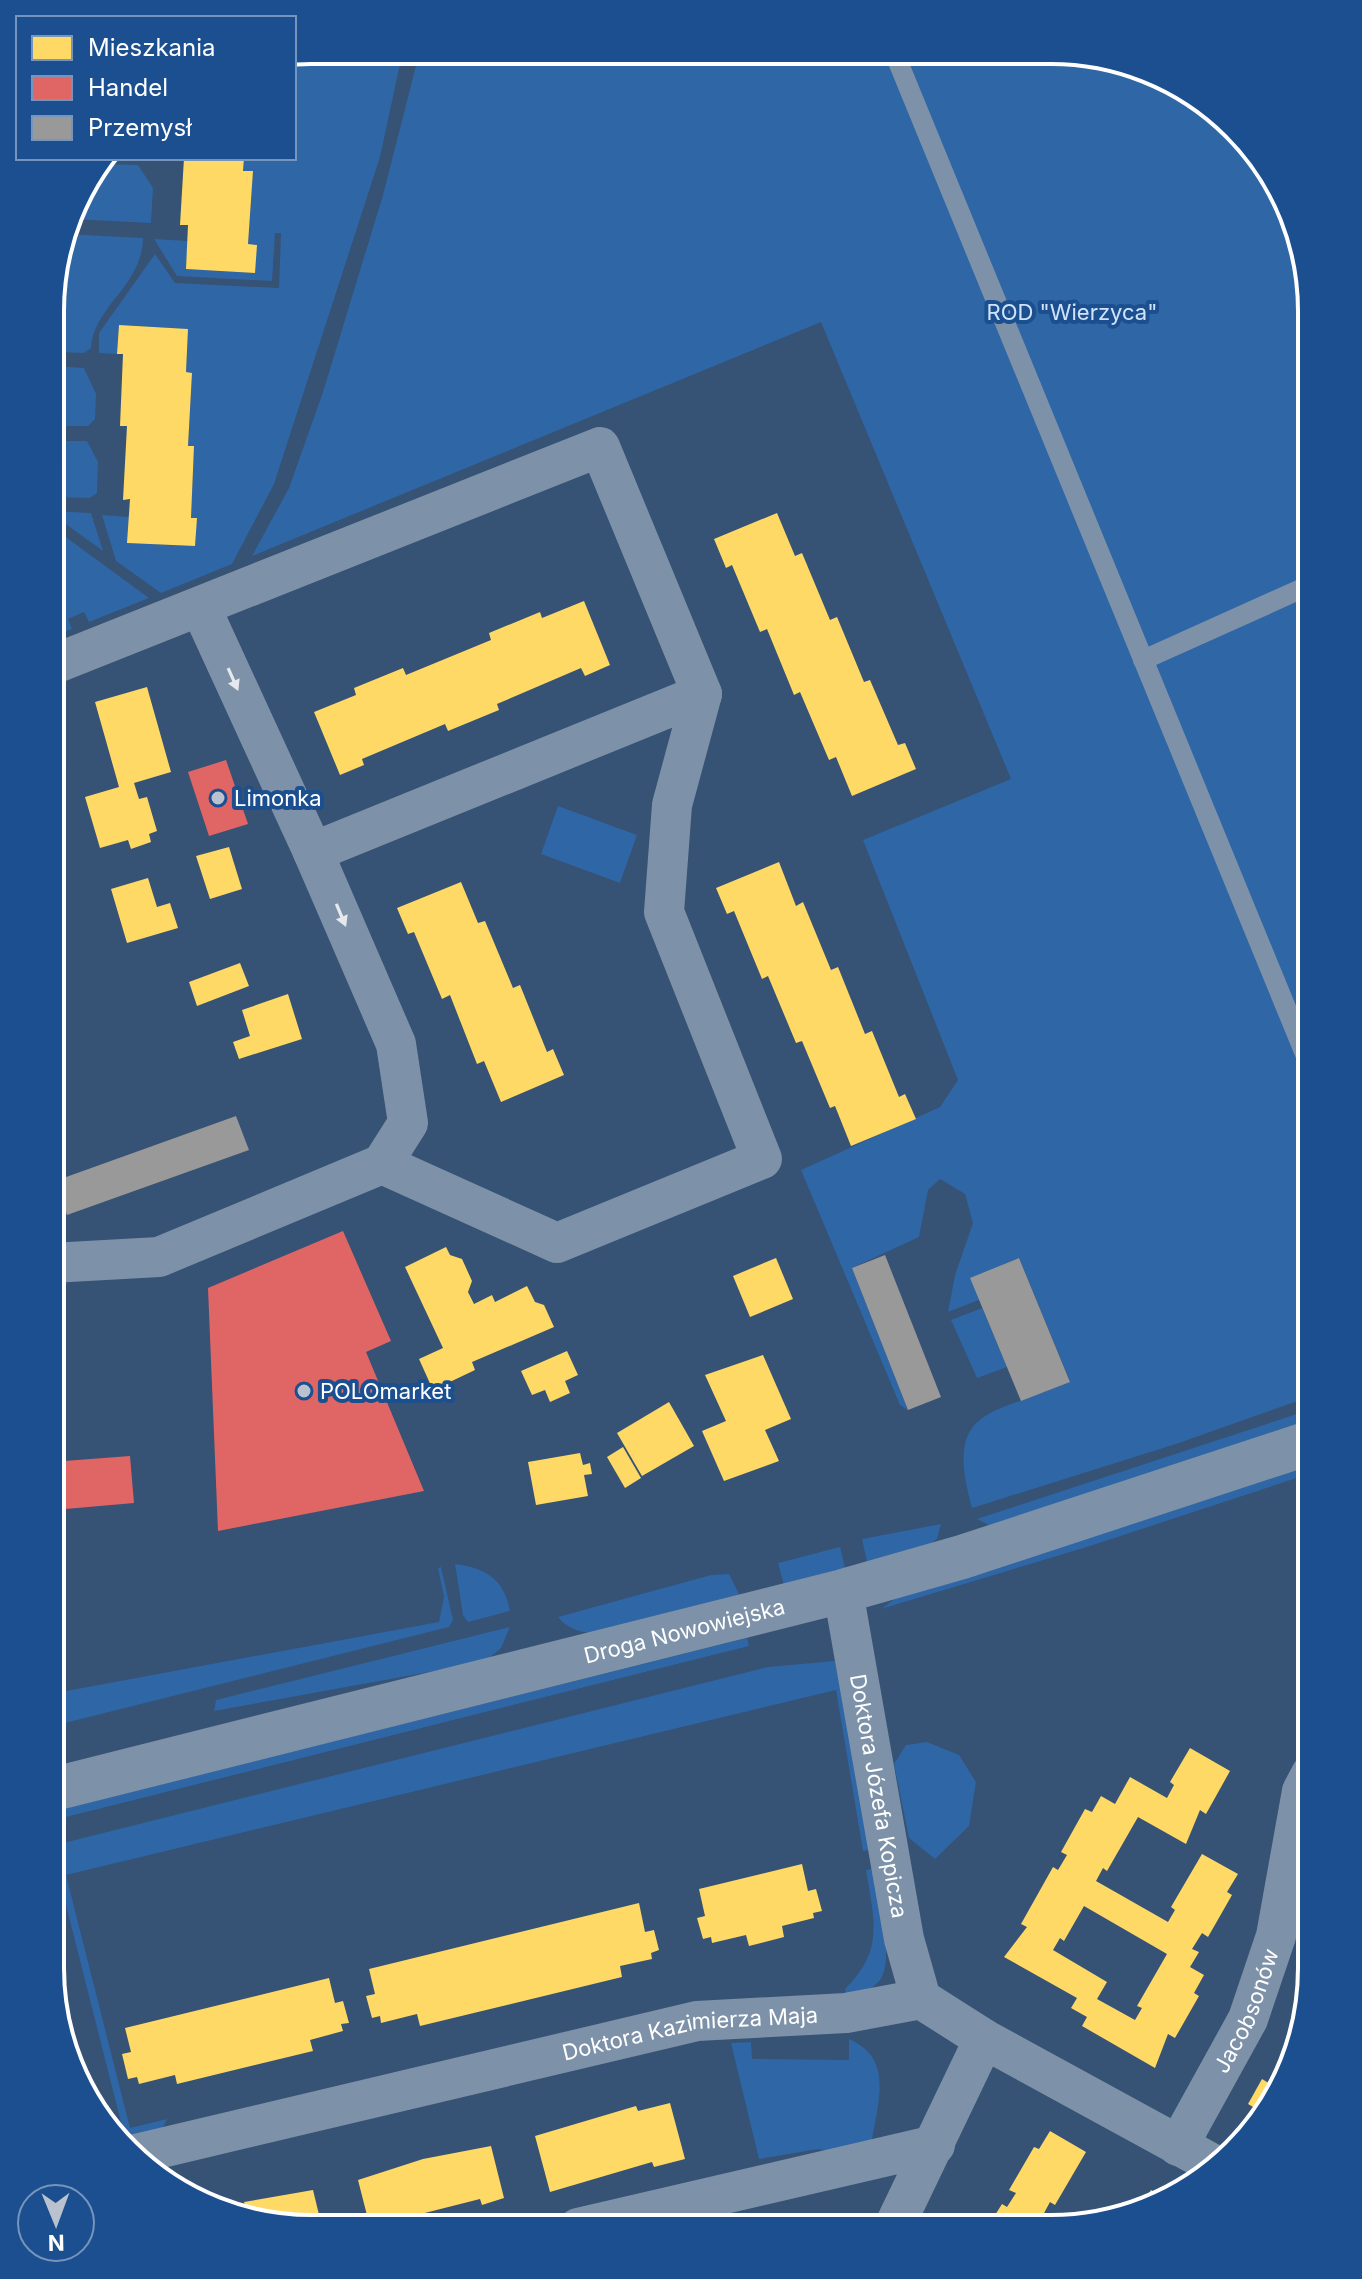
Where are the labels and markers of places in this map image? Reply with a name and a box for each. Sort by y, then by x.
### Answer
place label: Limonka [234,785,322,811]
marker: Limonka [209,789,227,807]
place label: POLOmarket [320,1378,451,1404]
marker: POLOmarket [295,1382,313,1400]

